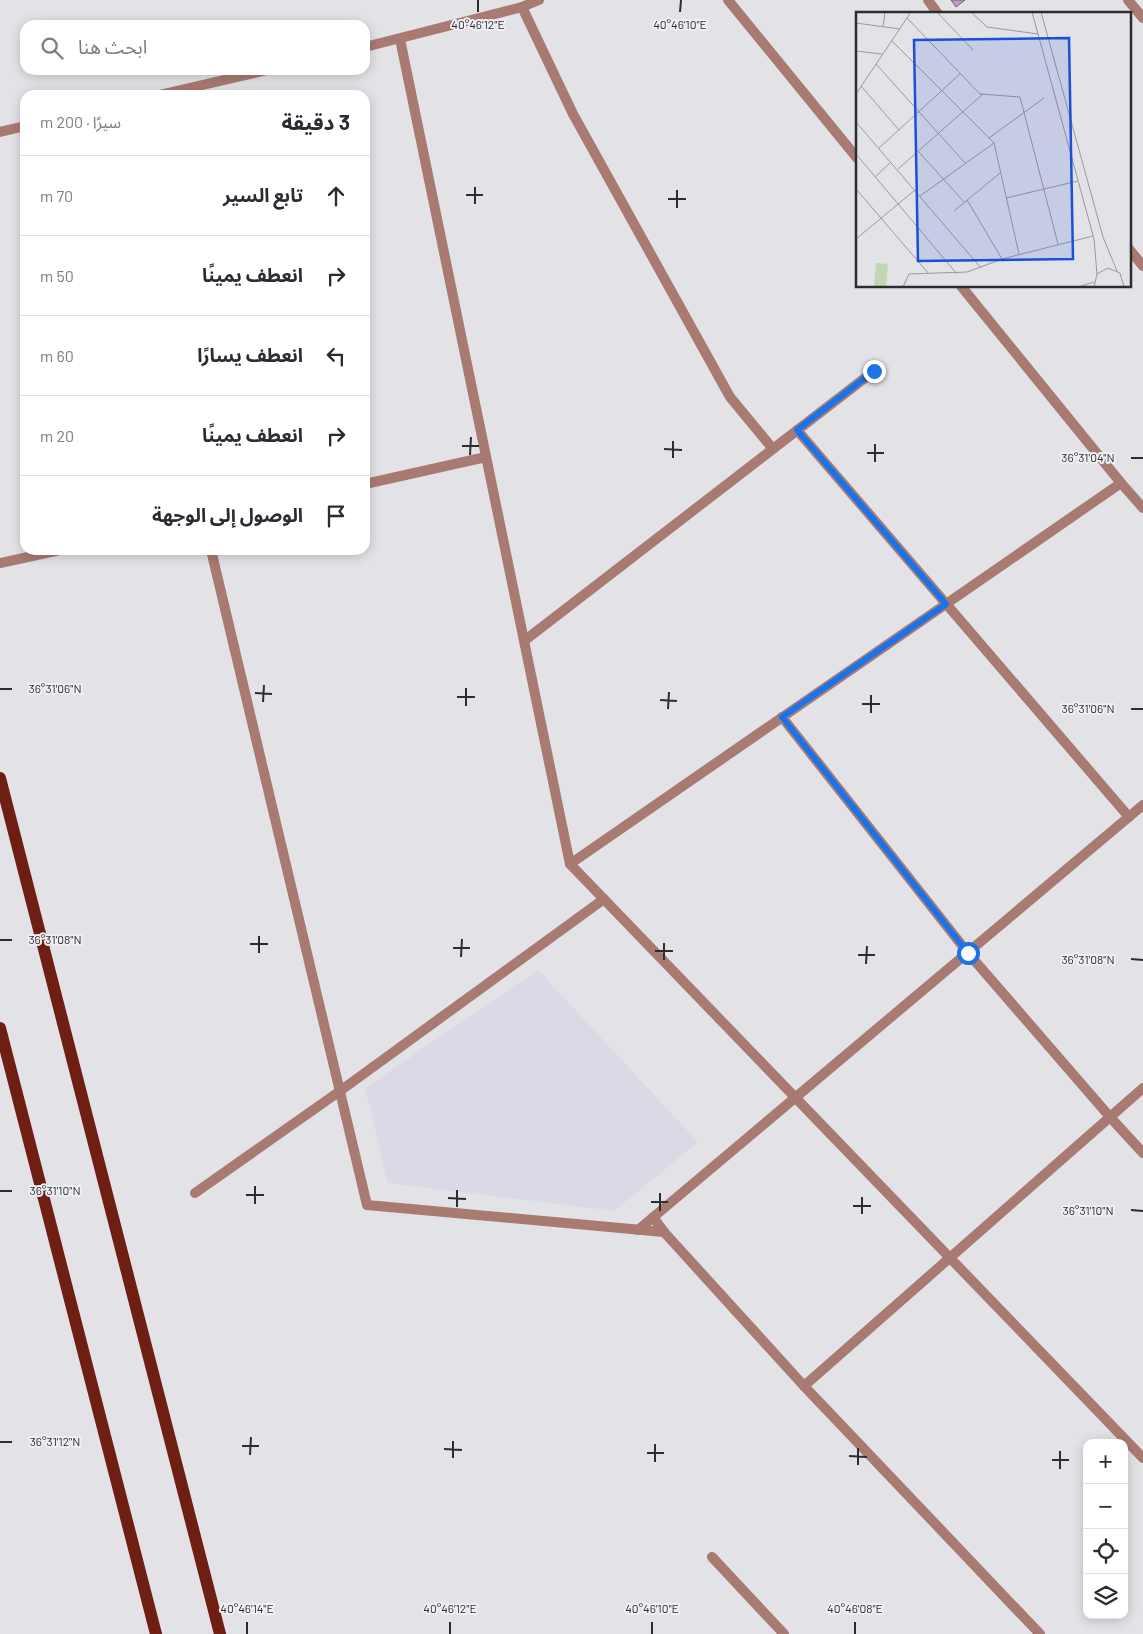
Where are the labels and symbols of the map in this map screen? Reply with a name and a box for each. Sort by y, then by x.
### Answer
inset map [856,12,1130,288]
text: 40°46'12"E [451,17,505,31]
text: 40°46'10"E [653,17,707,31]
route end [863,360,886,383]
text: 36°31'04"N [1061,450,1115,464]
text: 36°31'06"N [28,681,82,695]
text: 36°31'06"N [1061,701,1115,715]
text: 36°31'08"N [28,932,82,946]
route start [957,942,980,965]
text: 36°31'08"N [1061,952,1115,966]
text: 36°31'10"N [29,1183,81,1197]
text: 36°31'10"N [1062,1203,1114,1217]
text: 36°31'12"N [30,1434,80,1448]
text: 40°46'14"E [220,1601,274,1615]
text: 40°46'12"E [423,1601,477,1615]
text: 40°46'10"E [625,1601,679,1615]
text: 40°46'08"E [827,1601,883,1615]

